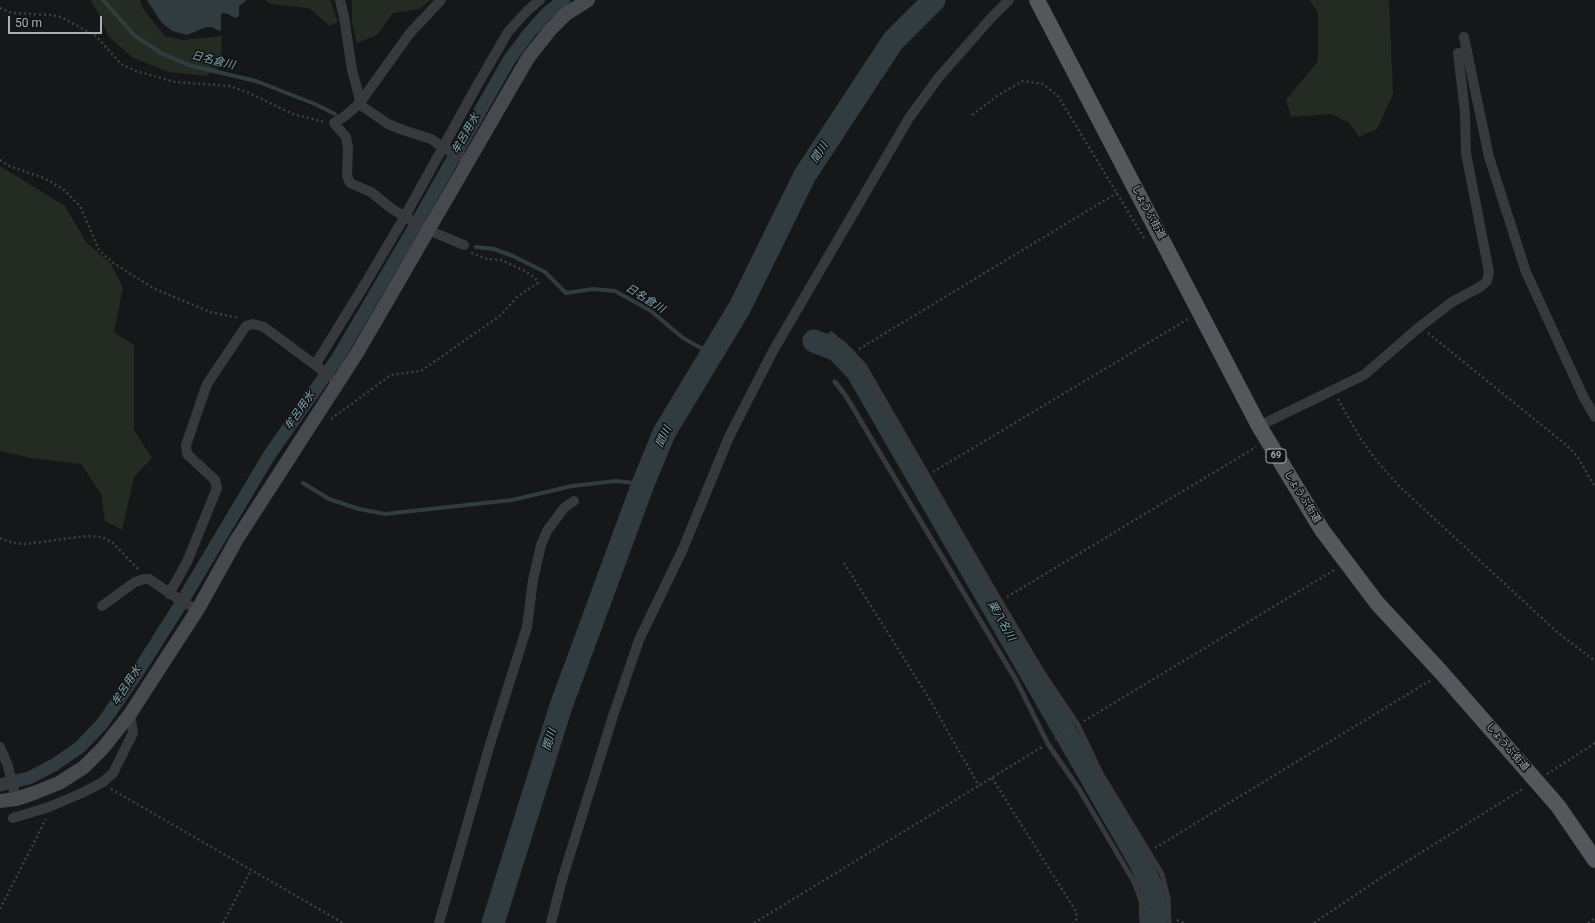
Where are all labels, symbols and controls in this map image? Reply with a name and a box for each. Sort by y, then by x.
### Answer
scale bar [10,8,104,34]
text: 50 m [15,16,42,30]
water label: 日名倉川 [190,49,236,73]
water label: 牟呂用水 [449,112,483,156]
water label: 間川 [808,140,832,166]
street label: しょうぶ街道 [1129,183,1167,241]
water label: 日名倉川 [623,282,667,316]
water label: 牟呂用水 [282,389,318,433]
water label: 間川 [653,424,675,450]
road number: 69 [1266,449,1286,463]
street label: しょうぶ街道 [1281,468,1323,526]
water label: 栗八名川 [984,599,1018,643]
water label: 牟呂用水 [109,664,145,708]
street label: しょうぶ街道 [1483,720,1531,774]
water label: 間川 [540,728,560,752]

